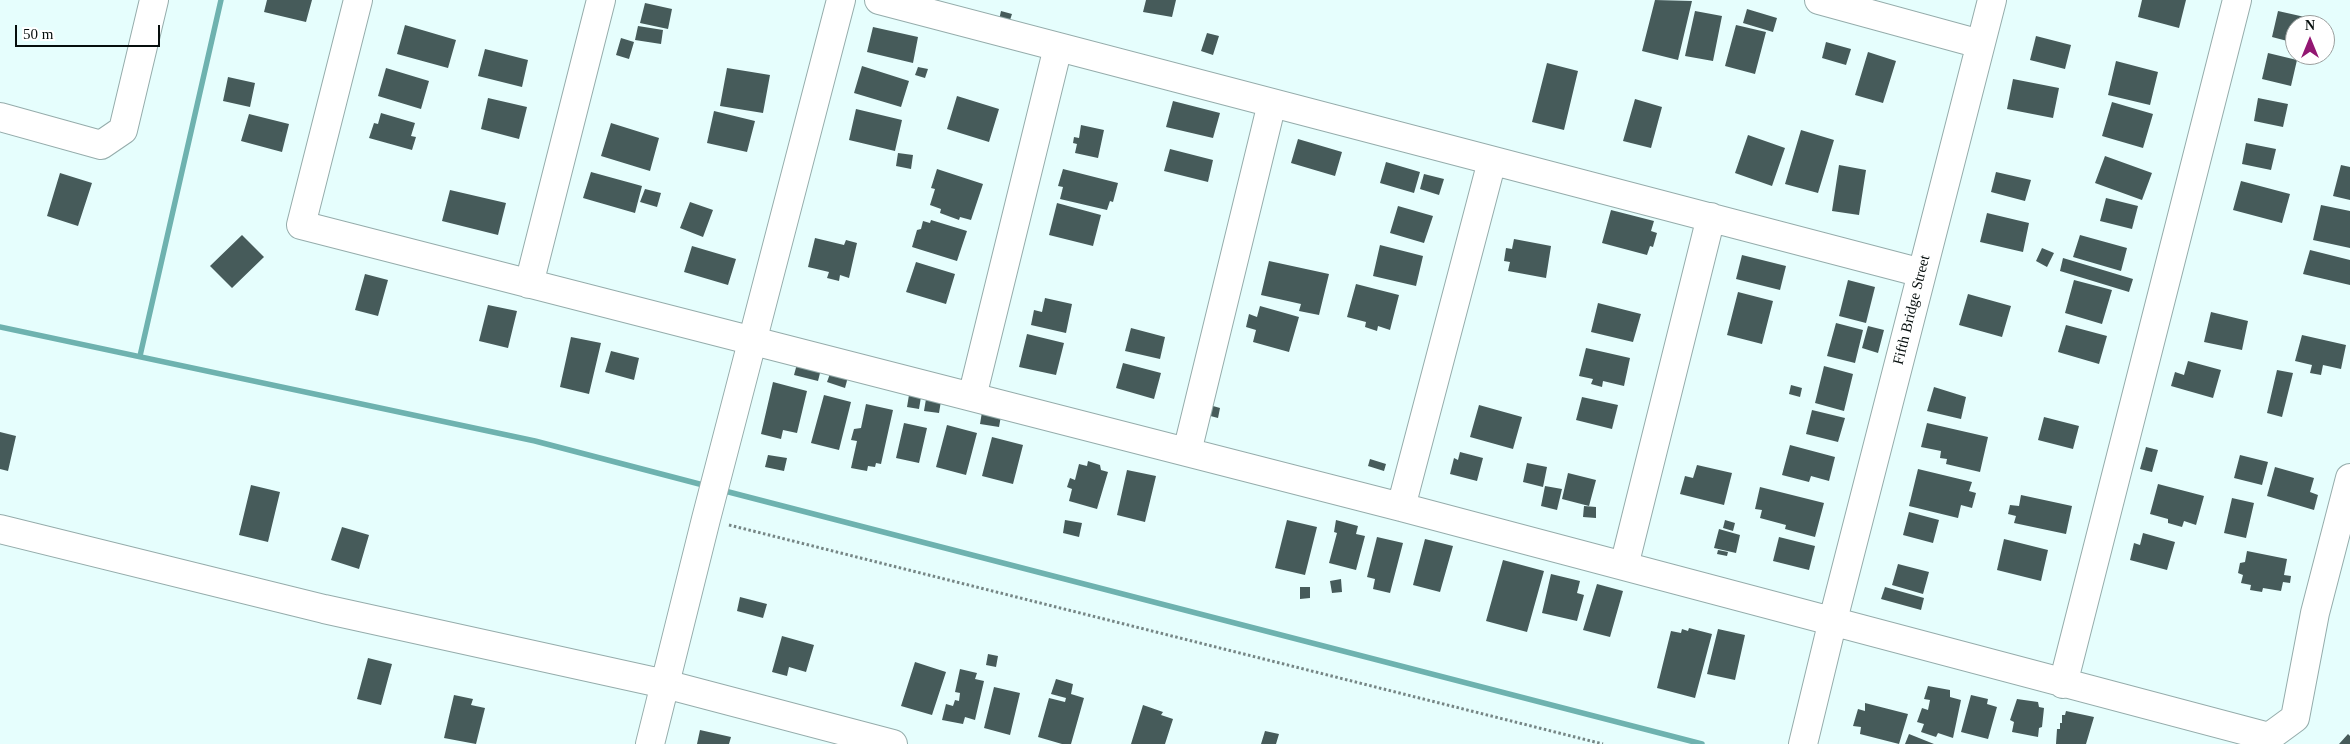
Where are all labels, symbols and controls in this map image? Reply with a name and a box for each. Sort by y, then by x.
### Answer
scale bar [18,15,162,47]
north arrow [2285,15,2335,65]
text: N [2305,18,2315,33]
text: 50 m [23,26,53,42]
street label: Fifth Bridge Street [1890,253,1934,367]

